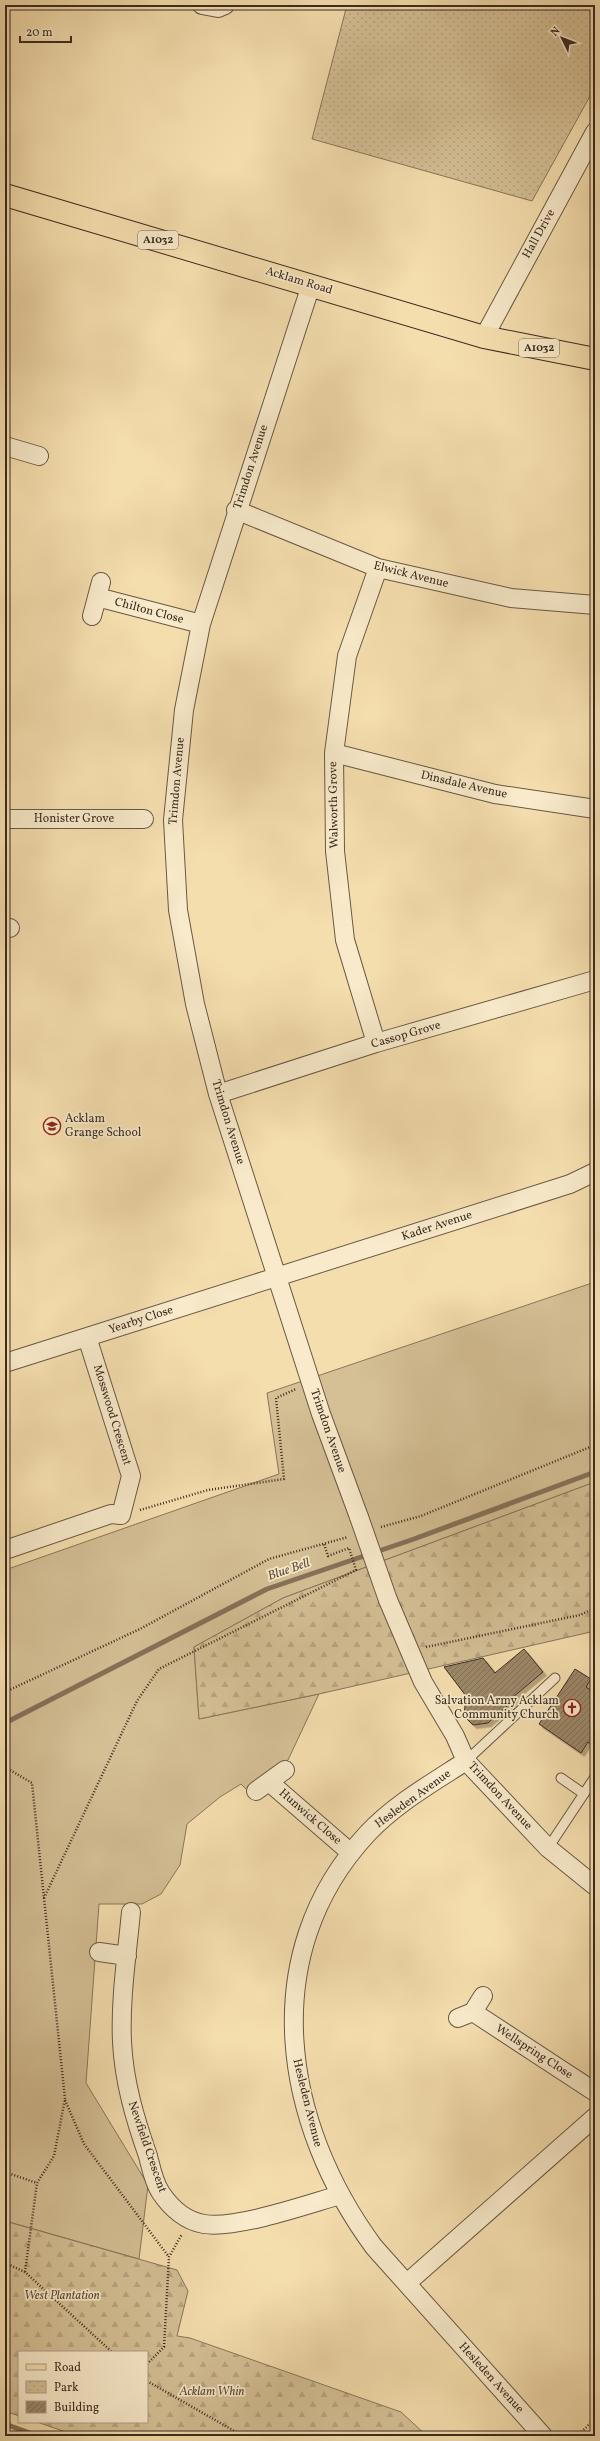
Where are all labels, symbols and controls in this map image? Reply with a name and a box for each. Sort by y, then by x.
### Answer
scale bar [20,18,71,44]
north arrow [542,18,582,58]
text: N [548,24,564,40]
text: 20 m [26,25,53,41]
street label: Hall Drive [519,206,559,261]
road number: A1032 [138,231,178,249]
street label: Acklam Road [263,263,335,299]
road number: A1032 [519,339,559,357]
street label: Trimdon Avenue [230,423,272,511]
street label: Elwick Avenue [372,558,451,592]
street label: Chilton Close [113,594,186,628]
street label: Trimdon Avenue [165,736,189,825]
street label: Walworth Grove [325,761,343,849]
street label: Dinsdale Avenue [419,767,509,803]
street label: Honister Grove [34,811,115,827]
street label: Cassop Grove [369,1017,443,1053]
street label: Trimdon Avenue [208,1078,249,1167]
place label: Acklam Grange School [65,1111,142,1141]
school or university icon: Acklam Grange School [42,1116,62,1136]
street label: Kader Avenue [400,1207,475,1245]
street label: Yearby Close [107,1302,176,1338]
street label: Mosswood Crescent [89,1363,135,1467]
street label: Trimdon Avenue [306,1387,350,1475]
water label: Blue Bell [265,1554,313,1586]
place label: Salvation Army Acklam Community Church [435,1693,559,1723]
church icon: Salvation Army Acklam Community Church [562,1698,582,1718]
street label: Trimdon Avenue [464,1758,536,1834]
street label: Hesleden Avenue [372,1766,455,1832]
street label: Hunwick Close [275,1785,345,1849]
street label: Wellspring Close [492,2021,576,2083]
street label: Hesleden Avenue [288,2057,326,2149]
street label: Newfield Crescent [124,2099,170,2195]
park label: West Plantation [24,2288,100,2304]
street label: Hesleden Avenue [455,2339,527,2417]
legend [18,2351,148,2423]
text: Road [54,2360,81,2376]
text: Park [54,2380,79,2396]
park label: Acklam Whin [178,2384,245,2400]
text: Building [54,2400,99,2416]

